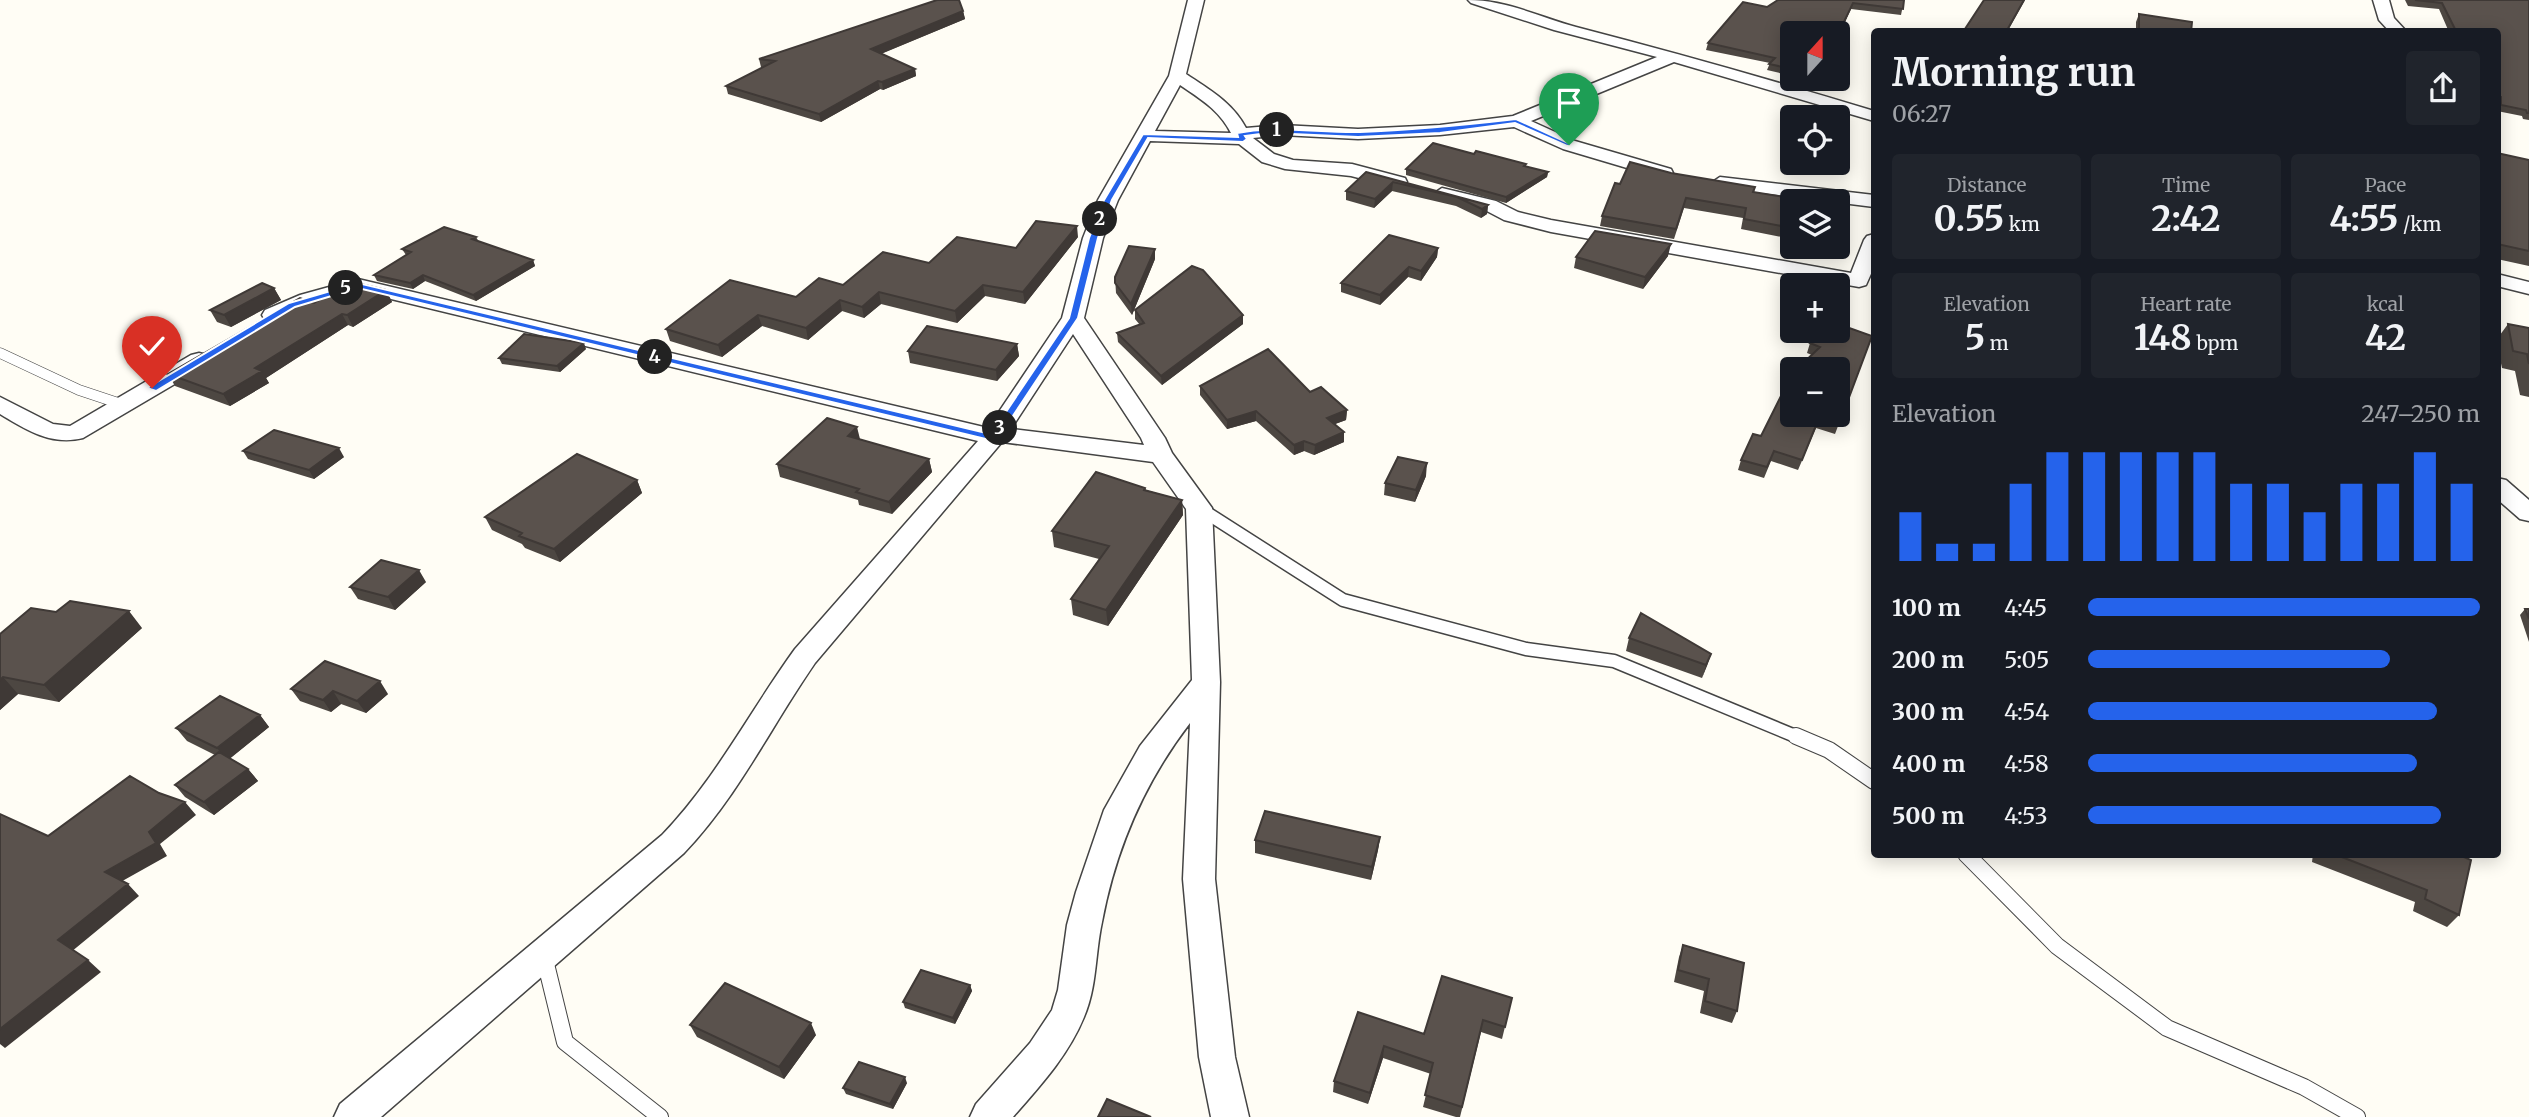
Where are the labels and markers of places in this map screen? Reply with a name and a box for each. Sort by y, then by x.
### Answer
pin [1539,73,1599,145]
pin: 1 [1260,113,1294,148]
pin: 2 [1082,202,1118,236]
pin: 5 [328,270,364,306]
pin [122,316,182,388]
pin: 4 [638,340,672,374]
pin: 3 [982,410,1018,446]

